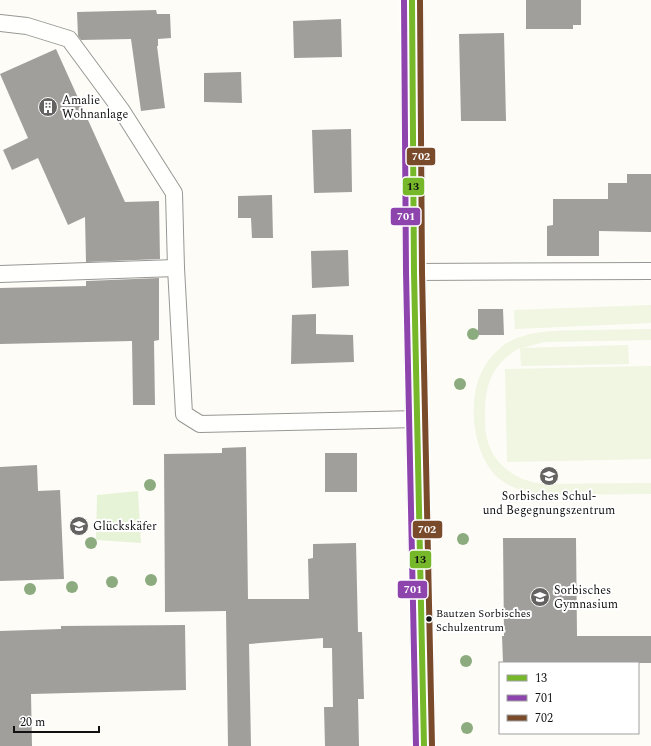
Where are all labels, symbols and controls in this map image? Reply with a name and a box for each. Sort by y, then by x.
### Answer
place label: Amalie Wohnanlage [62,91,129,124]
building icon: Amalie Wohnanlage [37,96,59,118]
line badge: 702 [406,147,436,166]
text: 702 [412,148,430,165]
line badge: 13 [402,177,425,196]
text: 13 [407,178,419,195]
line badge: 701 [390,207,421,226]
text: 701 [397,208,415,225]
school or university icon: Sorbisches Schul- und Begegnungszentrum [538,465,560,487]
place label: Sorbisches Schul- und Begegnungszentrum [483,487,615,520]
school or university icon: Glückskäfer [68,515,90,537]
place label: Glückskäfer [93,517,157,536]
line badge: 702 [412,520,443,539]
text: 702 [418,521,436,538]
line badge: 13 [409,550,432,569]
text: 13 [414,551,426,568]
line badge: 701 [397,580,428,599]
text: 701 [404,581,422,598]
place label: Sorbisches Gymnasium [554,581,618,614]
school or university icon: Sorbisches Gymnasium [529,586,551,608]
place label: Bautzen Sorbisches Schulzentrum [436,605,531,636]
marker: Bautzen Sorbisches Schulzentrum [424,614,434,624]
legend [499,662,639,734]
text: 13 [535,669,547,688]
text: 701 [535,689,553,708]
scale bar [14,708,99,734]
text: 702 [535,709,553,728]
text: 20 m [20,713,45,732]

